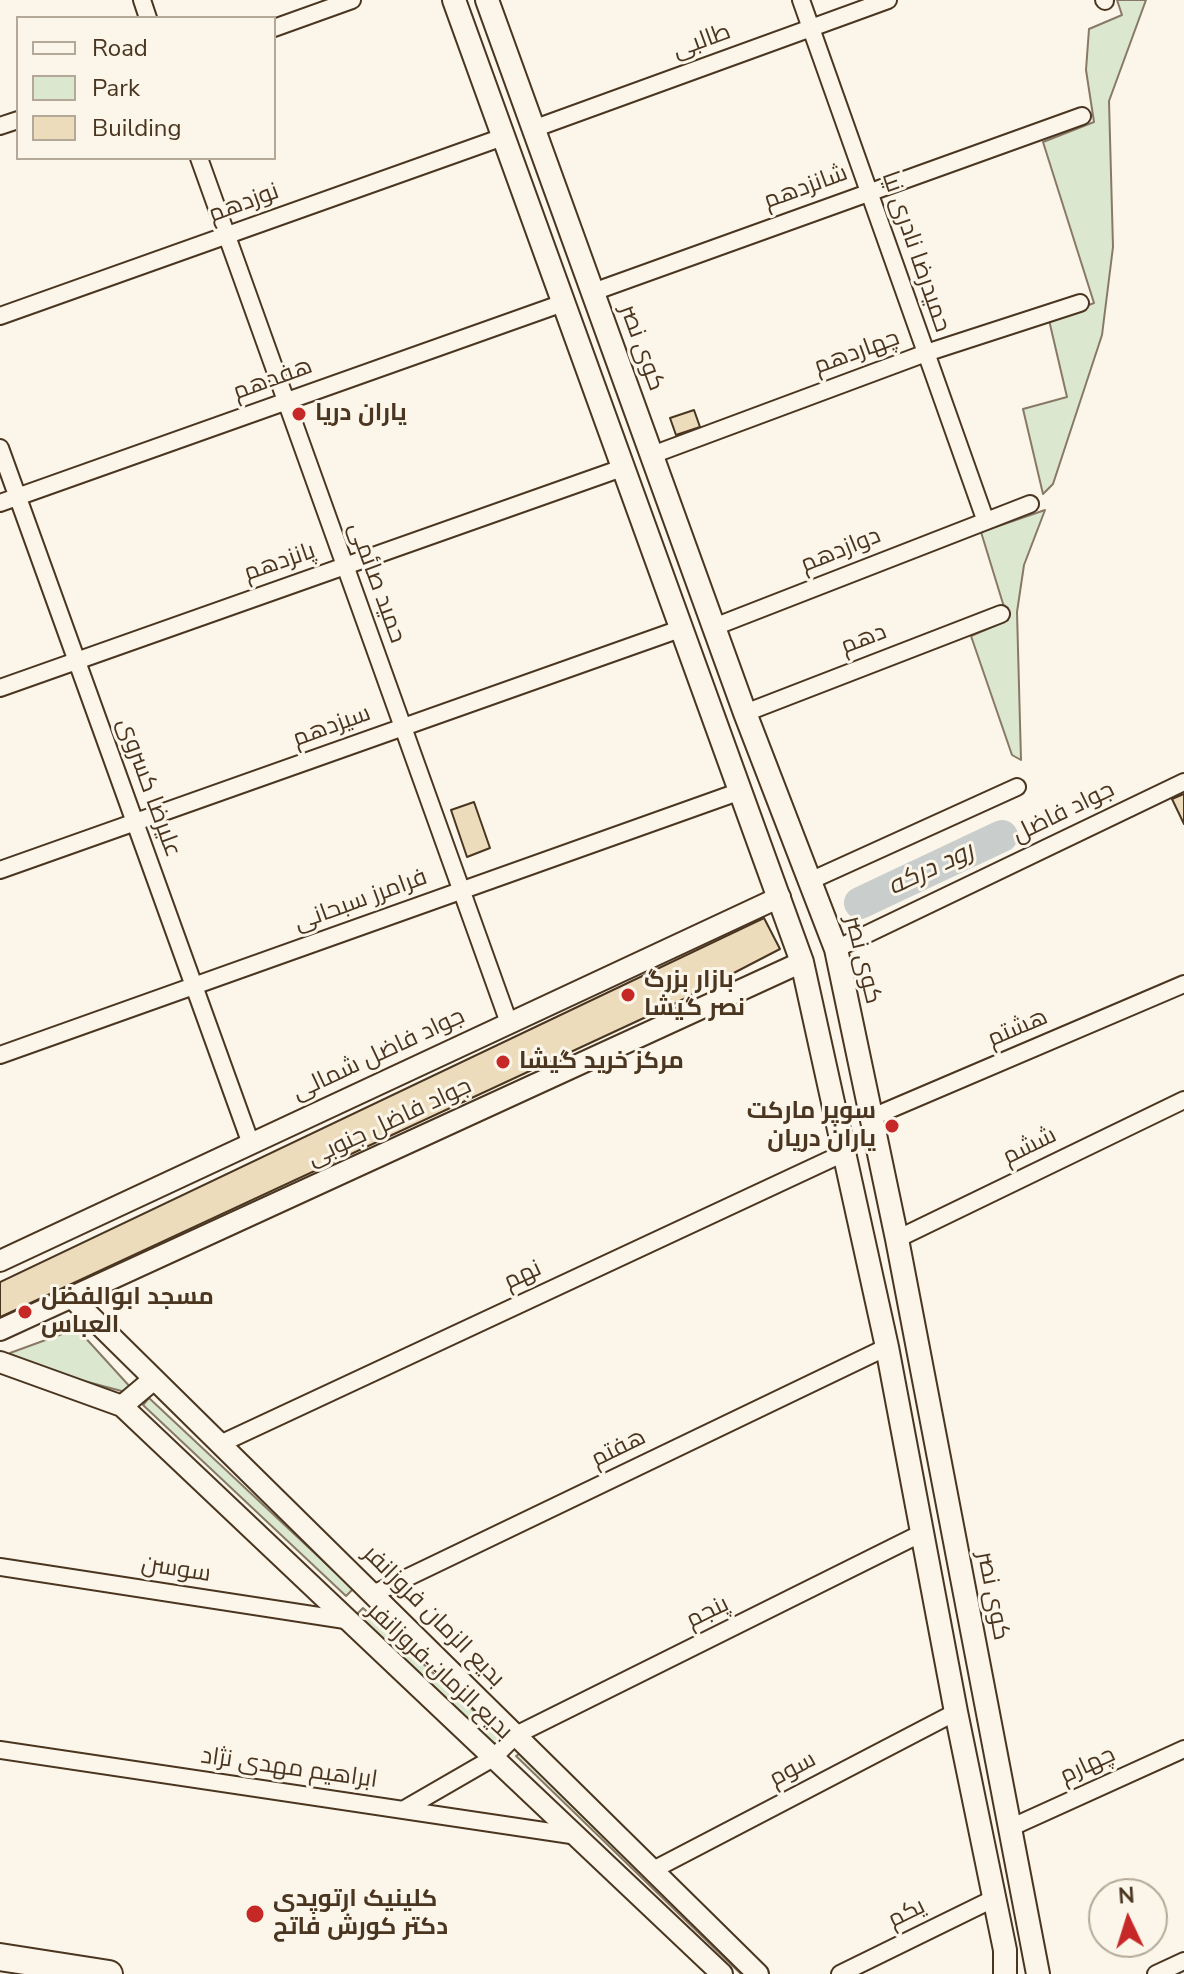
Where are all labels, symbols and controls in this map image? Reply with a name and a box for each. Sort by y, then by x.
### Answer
legend [16,16,276,160]
street label: طالبی [669,18,735,66]
text: Road [92,32,148,64]
text: Park [92,72,140,104]
text: Building [92,112,182,144]
street label: شانزدهم [760,160,852,216]
street label: حمیدرضا نادری نیا [874,168,956,336]
street label: نوزدهم [205,178,283,230]
street label: کوی نصر [612,301,670,395]
street label: چهاردهم [810,324,904,382]
street label: هفدهم [229,352,317,408]
place label: یاران دریا [315,400,407,428]
marker: یاران دریا [290,405,308,423]
street label: حمید صائمی [341,519,411,647]
street label: دوازدهم [797,522,885,580]
street label: پانزدهم [241,537,319,589]
street label: دهم [837,618,891,662]
street label: سیزدهم [289,700,375,754]
street label: علیرضا کسروی [110,715,186,861]
street label: جواد فاضل [1008,776,1120,850]
water label: رود درکه [883,837,979,903]
street label: فرامرز سبحانی [291,864,431,938]
street label: کوی نصر [837,913,887,1007]
place label: بازار بزرگ نصر گیشا [644,967,745,1023]
marker: بازار بزرگ نصر گیشا [619,986,637,1004]
street label: جواد فاضل شمالی [288,1003,470,1107]
street label: هشتم [984,1004,1052,1054]
place label: مرکز خرید گیشا [519,1048,684,1076]
marker: مرکز خرید گیشا [494,1053,512,1071]
street label: جواد فاضل جنوبی [303,1072,477,1174]
place label: سوپر مارکت یاران دریان [747,1098,876,1154]
marker: سوپر مارکت یاران دریان [883,1117,901,1135]
street label: ششم [998,1122,1062,1172]
street label: نهم [500,1255,546,1297]
place label: مسجد ابوالفضل العباس [41,1284,214,1340]
marker: مسجد ابوالفضل العباس [16,1303,34,1321]
street label: هفتم [587,1423,651,1475]
street label: بدیع‌ الزمان فروزانفر [356,1540,510,1694]
street label: کوی نصر [969,1549,1015,1643]
street label: سوسن [139,1550,213,1590]
street label: پنجم [682,1590,734,1636]
street label: بدیع الزمان فروزانفر [360,1597,518,1747]
street label: چهارم [1056,1741,1120,1791]
street label: ابراهیم مهدی نژاد [199,1742,379,1796]
street label: سوم [765,1746,821,1794]
north arrow [1088,1878,1168,1958]
text: N [1117,1881,1136,1912]
place label: کلینیک ارتوپدی دکتر کورش فاتح [273,1886,448,1942]
street label: یکم [884,1893,930,1935]
marker: کلینیک ارتوپدی دکتر کورش فاتح [244,1903,266,1925]

